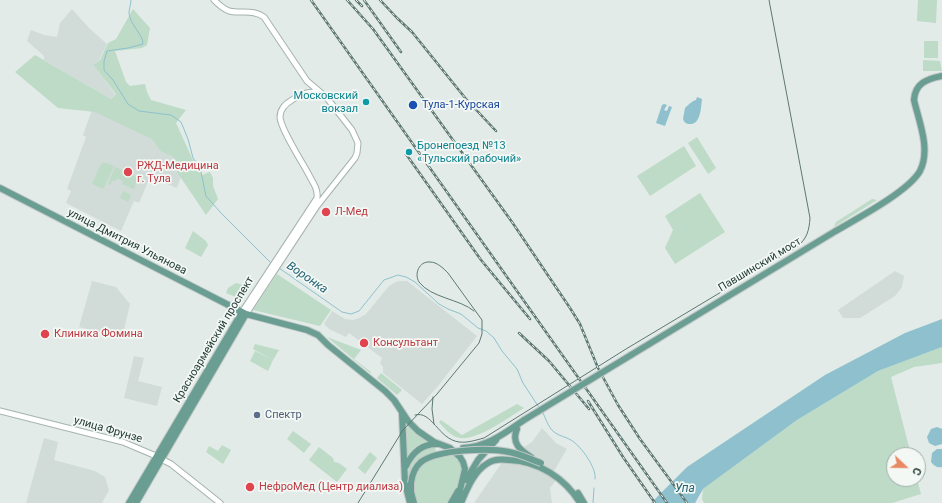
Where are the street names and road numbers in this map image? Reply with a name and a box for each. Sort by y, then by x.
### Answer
street label: улица Дмитрия Ульянова [65,206,189,278]
street label: Павшинский мост [716,235,804,295]
street label: Красноармейский проспект [171,274,257,406]
street label: улица Фрунзе [72,414,144,446]

